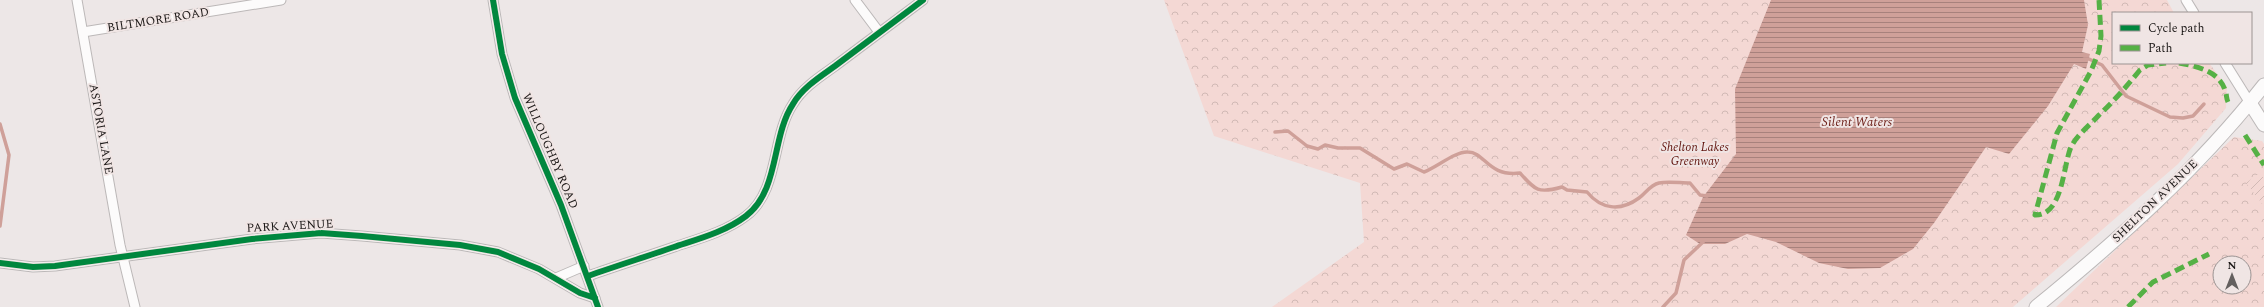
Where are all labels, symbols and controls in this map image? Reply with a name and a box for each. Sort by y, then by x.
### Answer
street label: BILTMORE ROAD [106,3,210,37]
legend [2112,12,2252,64]
text: Cycle path [2148,19,2205,38]
text: Path [2148,39,2173,58]
street label: ASTORIA LANE [84,82,118,176]
street label: WILLOUGHBY ROAD [517,90,583,212]
water label: Silent Waters [1822,112,1893,132]
park label: Shelton Lakes Greenway [1661,138,1730,171]
street label: SHELTON AVENUE [2108,155,2202,247]
street label: PARK AVENUE [246,214,334,238]
north arrow [2212,255,2252,295]
text: N [2228,257,2237,274]

